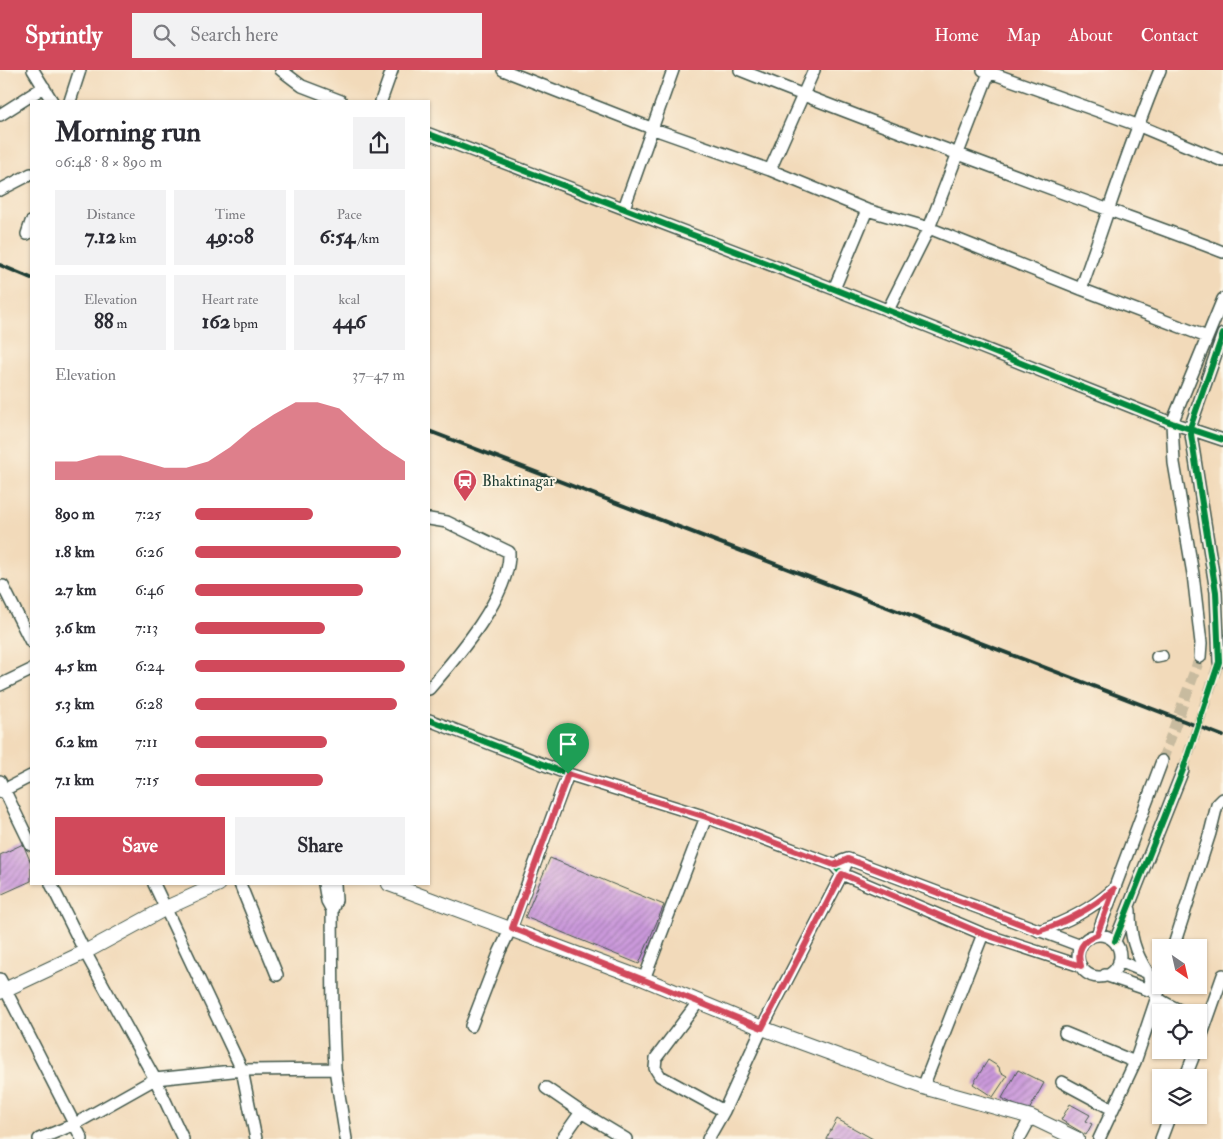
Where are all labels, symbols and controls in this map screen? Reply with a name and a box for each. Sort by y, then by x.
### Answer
search box [132,13,482,58]
text: Sprintly [25,20,102,51]
icon: search [150,21,178,49]
text: Search here [190,23,278,47]
text: Home [934,24,979,47]
text: Map [1007,24,1041,47]
text: About [1069,24,1113,47]
text: Contact [1141,24,1198,47]
text: Morning run [55,115,201,150]
button: share [353,117,405,169]
text: 06:48 · 8 × 890 m [55,152,162,172]
text: Distance [86,206,135,223]
text: Time [215,206,245,223]
text: Pace [337,206,362,223]
text: 7.12 [85,223,116,250]
text: 49:08 [206,223,254,250]
text: 6:54 [319,223,355,250]
text: km [116,230,137,247]
text: /km [355,230,379,247]
text: Elevation [84,291,137,308]
text: Heart rate [201,291,258,308]
text: kcal [339,291,360,308]
text: 88 [94,308,114,335]
text: 162 [202,308,230,335]
text: 446 [333,308,366,335]
text: m [114,315,127,332]
text: bpm [230,315,258,332]
text: Elevation [55,365,116,385]
text: 37–47 m [352,365,405,385]
station icon: Bhaktinagar [452,468,478,502]
place label: Bhaktinagar [482,472,555,491]
text: 890 m [55,504,95,524]
text: 7:25 [135,504,161,524]
text: 1.8 km [55,542,95,562]
text: 6:26 [135,542,163,562]
text: 2.7 km [55,580,96,600]
text: 6:46 [135,580,164,600]
text: 3.6 km [55,618,96,638]
text: 7:13 [135,618,158,638]
text: 4.5 km [55,656,97,676]
text: 6:24 [135,656,164,676]
text: 5.3 km [55,694,94,714]
text: 6:28 [135,694,163,714]
pin [547,723,589,774]
icon: arrive [554,730,582,758]
text: 6.2 km [55,732,98,752]
text: 7:11 [135,732,158,752]
text: 7.1 km [55,770,94,790]
text: 7:15 [135,770,159,790]
button: Save [55,817,225,875]
button: Share [235,817,405,875]
north arrow [1152,939,1208,994]
map controls [1152,939,1207,1124]
button: locate [1152,1004,1207,1059]
button: layers [1152,1069,1207,1124]

